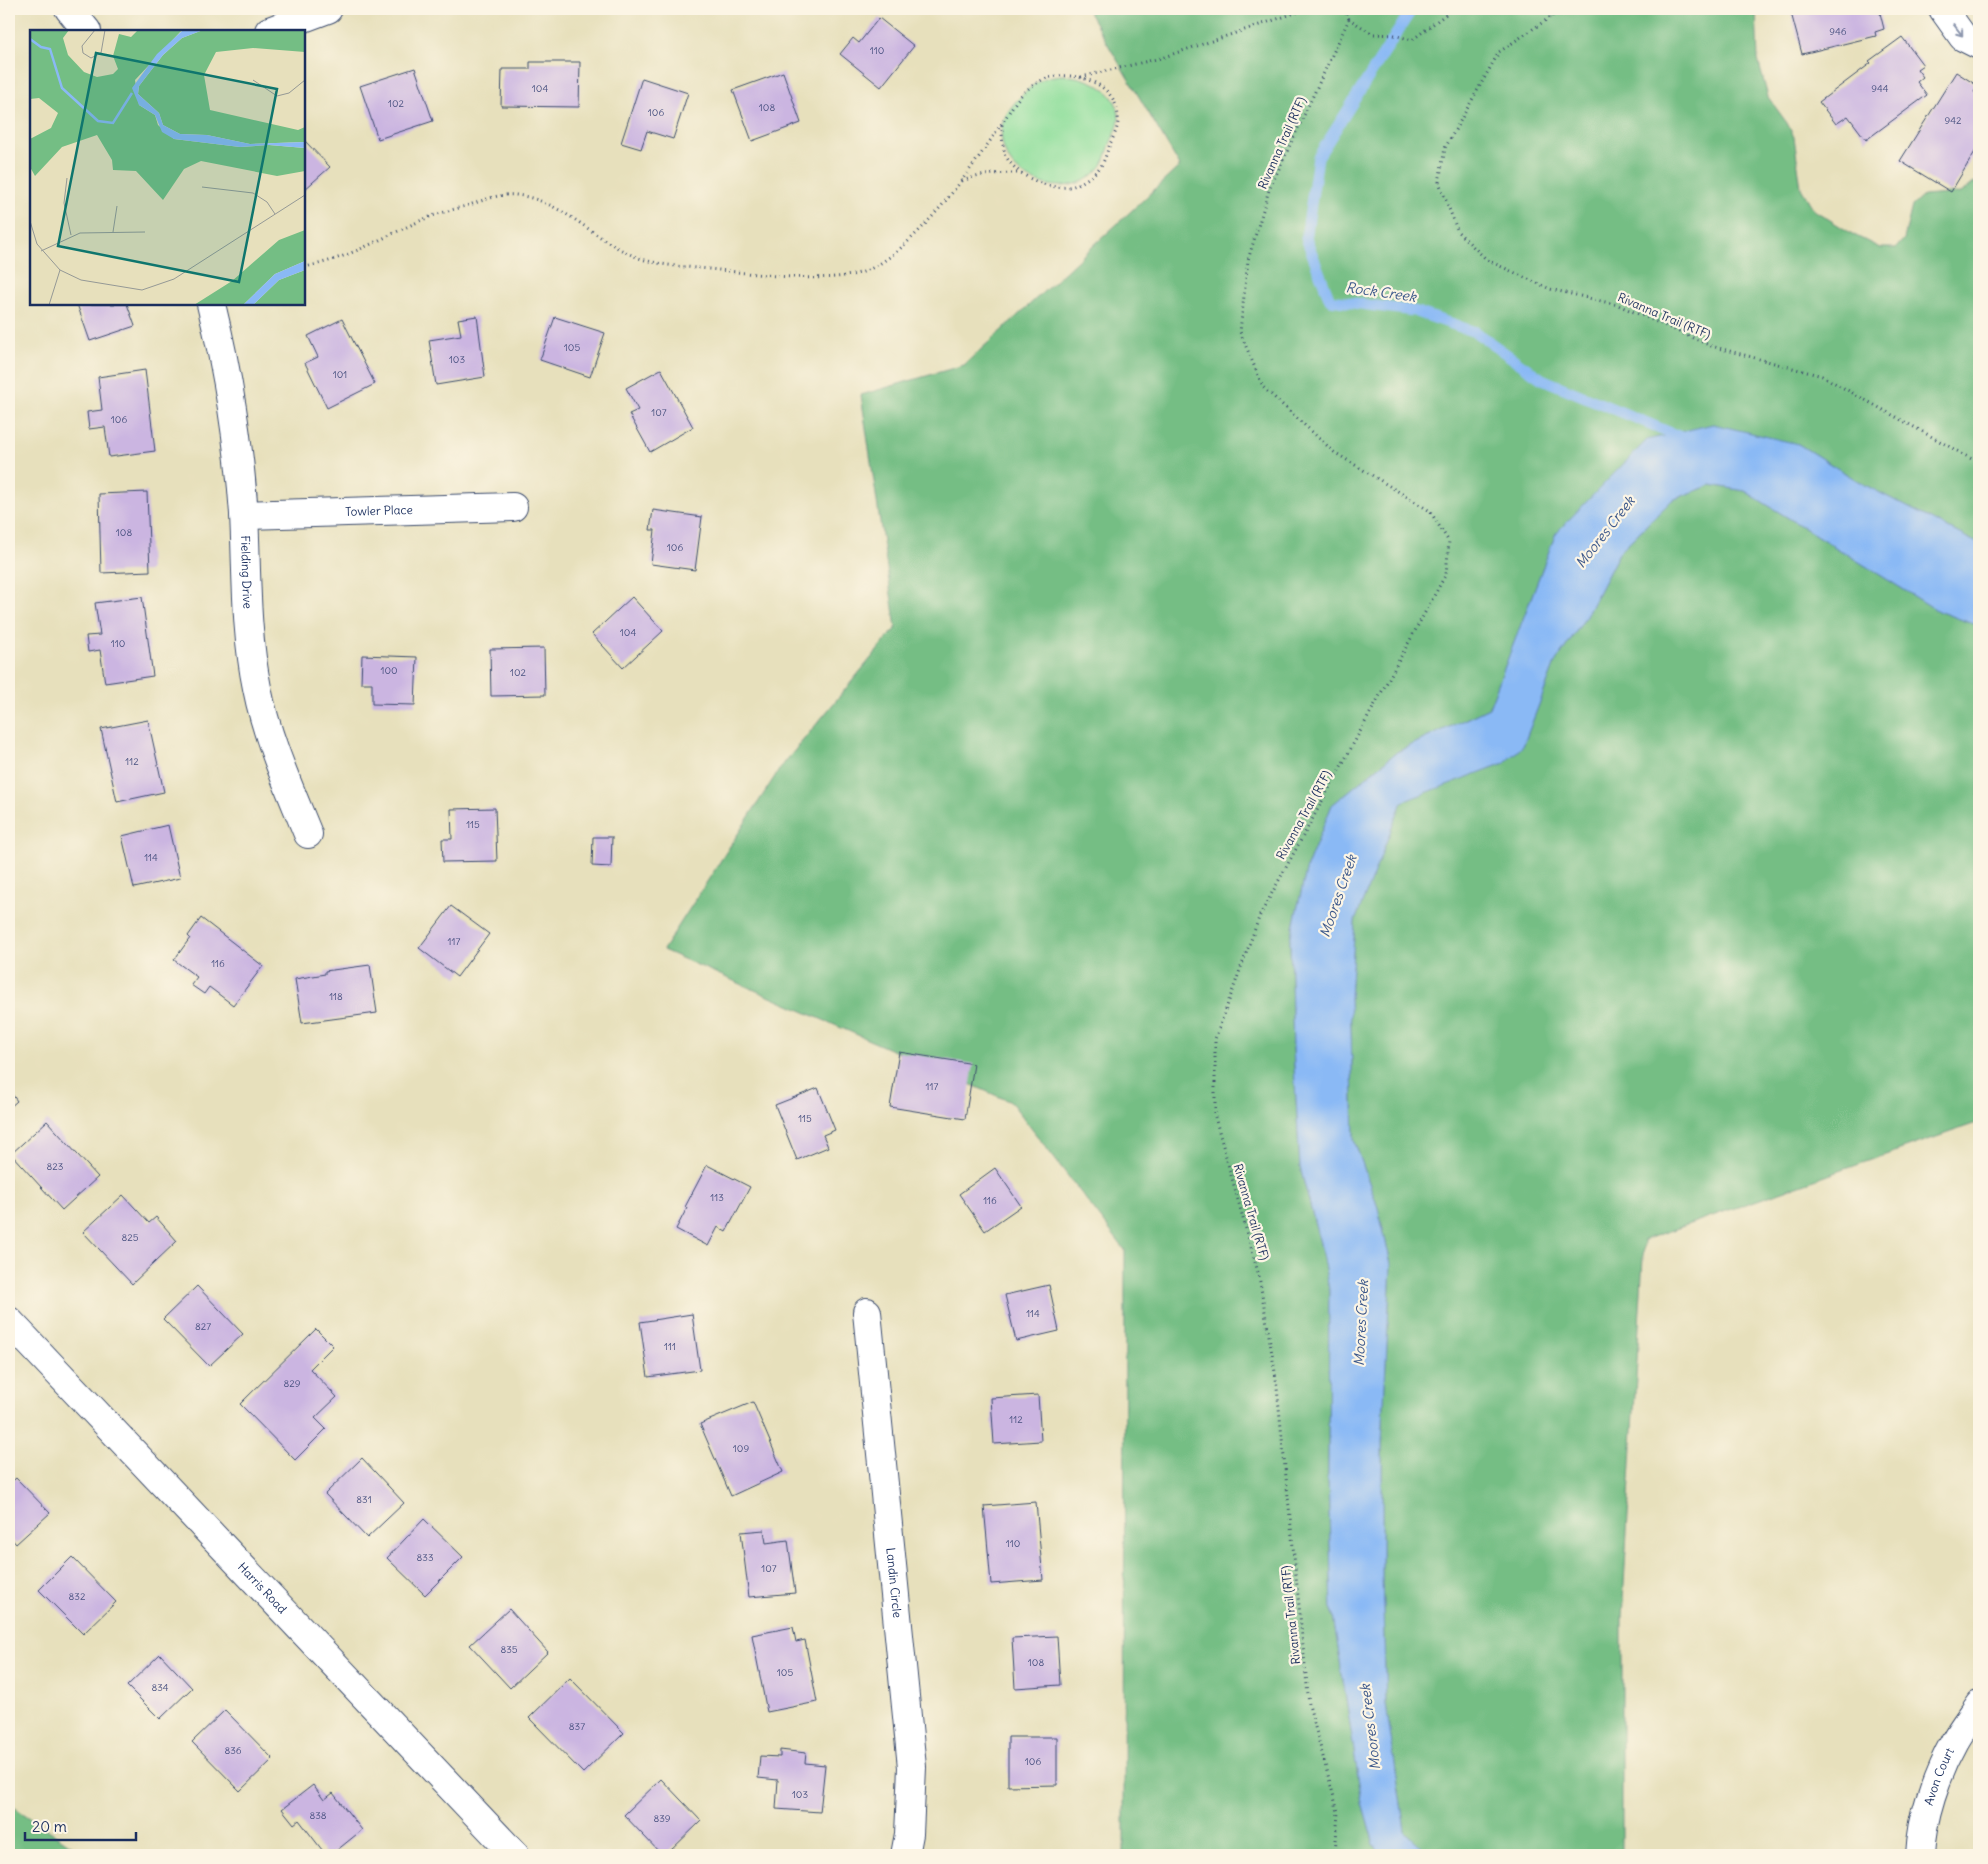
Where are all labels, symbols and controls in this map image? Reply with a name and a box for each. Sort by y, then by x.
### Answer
one-way arrow [1953,23,1963,37]
house number: 946 [1829,25,1847,38]
inset map [30,30,305,305]
house number: 110 [870,44,884,57]
house number: 104 [532,82,548,95]
house number: 944 [1871,82,1889,95]
street label: Rivanna Trail (RTF) [1254,94,1309,191]
house number: 102 [388,97,405,110]
house number: 108 [759,101,775,114]
house number: 106 [648,106,664,119]
house number: 942 [1944,114,1962,127]
water label: Rock Creek [1345,278,1418,306]
street label: Rivanna Trail (RTF) [1615,289,1713,342]
house number: 105 [564,341,580,354]
house number: 103 [449,353,465,366]
house number: 101 [333,368,347,381]
house number: 107 [651,406,667,419]
house number: 106 [111,413,127,426]
water label: Moores Creek [1571,492,1639,571]
street label: Towler Place [345,502,413,519]
house number: 108 [116,526,132,539]
street label: Fielding Drive [238,535,256,609]
house number: 106 [667,541,683,554]
house number: 104 [620,626,636,639]
house number: 110 [111,637,125,650]
house number: 100 [380,664,398,677]
house number: 102 [510,666,527,679]
house number: 112 [125,755,139,768]
street label: Rivanna Trail (RTF) [1273,767,1334,862]
house number: 115 [466,818,480,831]
house number: 114 [144,851,158,864]
water label: Moores Creek [1315,852,1361,940]
house number: 117 [448,935,461,948]
house number: 116 [211,957,225,970]
house number: 118 [329,990,343,1003]
house number: 117 [926,1080,939,1093]
house number: 115 [798,1112,812,1125]
house number: 823 [47,1160,64,1173]
street label: Rivanna Trail (RTF) [1231,1162,1273,1262]
house number: 113 [710,1191,724,1204]
house number: 116 [983,1194,997,1207]
house number: 825 [122,1231,139,1244]
water label: Moores Creek [1350,1279,1372,1366]
house number: 114 [1026,1307,1040,1320]
house number: 827 [195,1320,211,1333]
house number: 111 [664,1340,676,1353]
house number: 829 [284,1377,301,1390]
house number: 112 [1009,1413,1023,1426]
house number: 109 [733,1442,749,1455]
house number: 831 [356,1493,372,1506]
house number: 110 [1006,1537,1020,1550]
street label: Landin Circle [883,1547,905,1618]
house number: 833 [416,1551,434,1564]
street label: Harris Road [235,1559,290,1616]
house number: 107 [761,1562,777,1575]
street label: Rivanna Trail (RTF) [1278,1564,1303,1665]
house number: 832 [69,1590,86,1603]
house number: 835 [500,1643,518,1656]
house number: 108 [1028,1656,1044,1669]
house number: 105 [777,1666,793,1679]
house number: 834 [151,1681,169,1694]
water label: Moores Creek [1356,1682,1384,1771]
house number: 837 [569,1720,585,1733]
house number: 836 [224,1744,242,1757]
street label: Avon Court [1921,1745,1957,1807]
house number: 106 [1025,1755,1041,1768]
house number: 103 [792,1788,808,1801]
scale bar [25,1809,136,1841]
house number: 838 [309,1809,327,1822]
house number: 839 [653,1812,671,1825]
text: 20 m [32,1817,67,1836]

